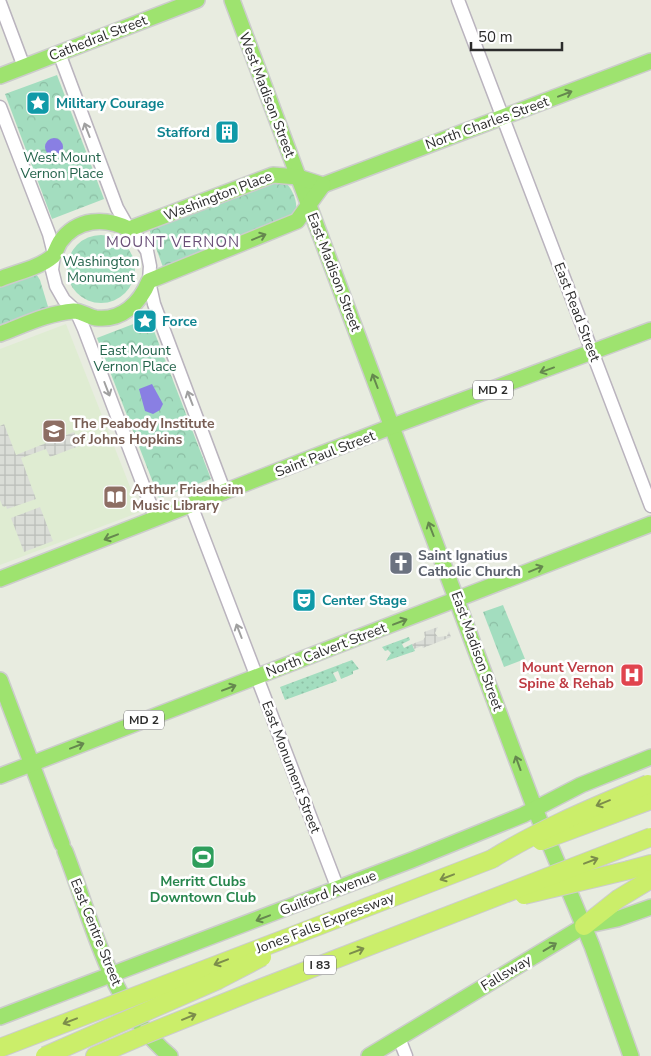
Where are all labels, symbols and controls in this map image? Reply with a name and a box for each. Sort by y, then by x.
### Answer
street label: Cathedral Street [46,11,150,65]
scale bar [471,20,562,52]
text: 50 m [478,27,513,47]
street label: West Madison Street [234,30,300,160]
one-way arrow [557,89,572,98]
place icon: Military Courage [25,90,51,116]
street label: North Charles Street [423,92,551,154]
place label: Military Courage [56,94,165,113]
building icon: Stafford [214,119,240,145]
one-way arrow [82,123,91,138]
place label: Stafford [157,123,210,142]
park label: West Mount Vernon Place [20,148,103,183]
street label: Washington Place [161,167,275,225]
street label: East Madison Street [303,210,365,334]
district label: MOUNT VERNON [106,232,240,252]
one-way arrow [250,232,266,241]
park label: Washington Monument [63,252,139,287]
street label: East Read Street [549,260,605,364]
place icon: Force [132,308,158,334]
place label: Force [162,312,198,331]
park label: East Mount Vernon Place [93,341,176,376]
one-way arrow [540,366,555,375]
one-way arrow [370,374,379,389]
road number: MD 2 [473,380,513,400]
one-way arrow [103,381,112,397]
one-way arrow [185,391,194,406]
place label: The Peabody Institute of Johns Hopkins [72,414,215,449]
school or university icon: The Peabody Institute of Johns Hopkins [41,418,67,444]
street label: Saint Paul Street [272,426,378,482]
place label: Arthur Friedheim Music Library [132,480,244,515]
library icon: Arthur Friedheim Music Library [102,484,128,510]
one-way arrow [426,522,435,537]
one-way arrow [104,533,119,542]
place label: Saint Ignatius Catholic Church [418,546,521,581]
church icon: Saint Ignatius Catholic Church [388,550,414,576]
one-way arrow [528,564,543,573]
theatre icon: Center Stage [291,587,317,613]
street label: East Madison Street [447,589,507,713]
place label: Center Stage [322,591,407,610]
one-way arrow [392,616,407,626]
street label: North Calvert Street [263,618,389,682]
one-way arrow [234,624,244,639]
place label: Mount Vernon Spine & Rehab [518,658,614,693]
hospital icon: Mount Vernon Spine & Rehab [619,662,645,688]
one-way arrow [221,682,236,692]
street label: East Monument Street [257,698,325,836]
road number: MD 2 [124,710,164,730]
one-way arrow [69,741,84,751]
one-way arrow [513,756,522,772]
one-way arrow [596,798,611,808]
sports icon: Merritt Clubs Downtown Club [190,844,216,870]
one-way arrow [582,856,598,865]
street label: Guilford Avenue [277,866,379,920]
place label: Merritt Clubs Downtown Club [150,872,256,907]
one-way arrow [439,873,455,882]
street label: East Centre Street [66,876,126,989]
street label: Jones Falls Expressway [252,888,398,959]
one-way arrow [256,913,271,923]
one-way arrow [542,941,556,951]
one-way arrow [349,946,364,955]
street label: Fallsway [477,950,535,996]
road number: I 83 [304,956,336,974]
one-way arrow [214,958,229,968]
one-way arrow [181,1011,196,1021]
one-way arrow [62,1017,78,1026]

